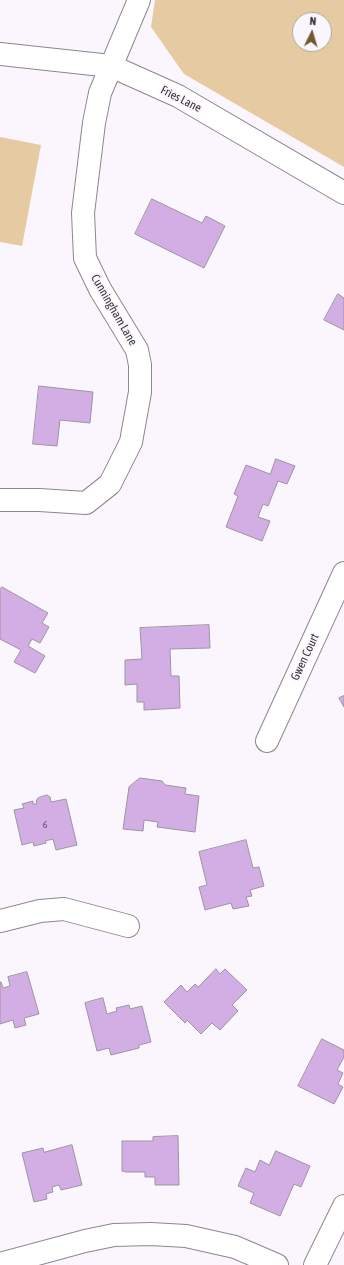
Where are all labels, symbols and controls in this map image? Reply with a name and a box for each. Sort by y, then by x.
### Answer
north arrow [292,12,332,52]
text: N [309,15,317,27]
street label: Fries Lane [158,83,204,115]
street label: Cunningham Lane [88,272,140,348]
street label: Gwen Court [288,631,322,683]
house number: 6 [43,819,47,831]

